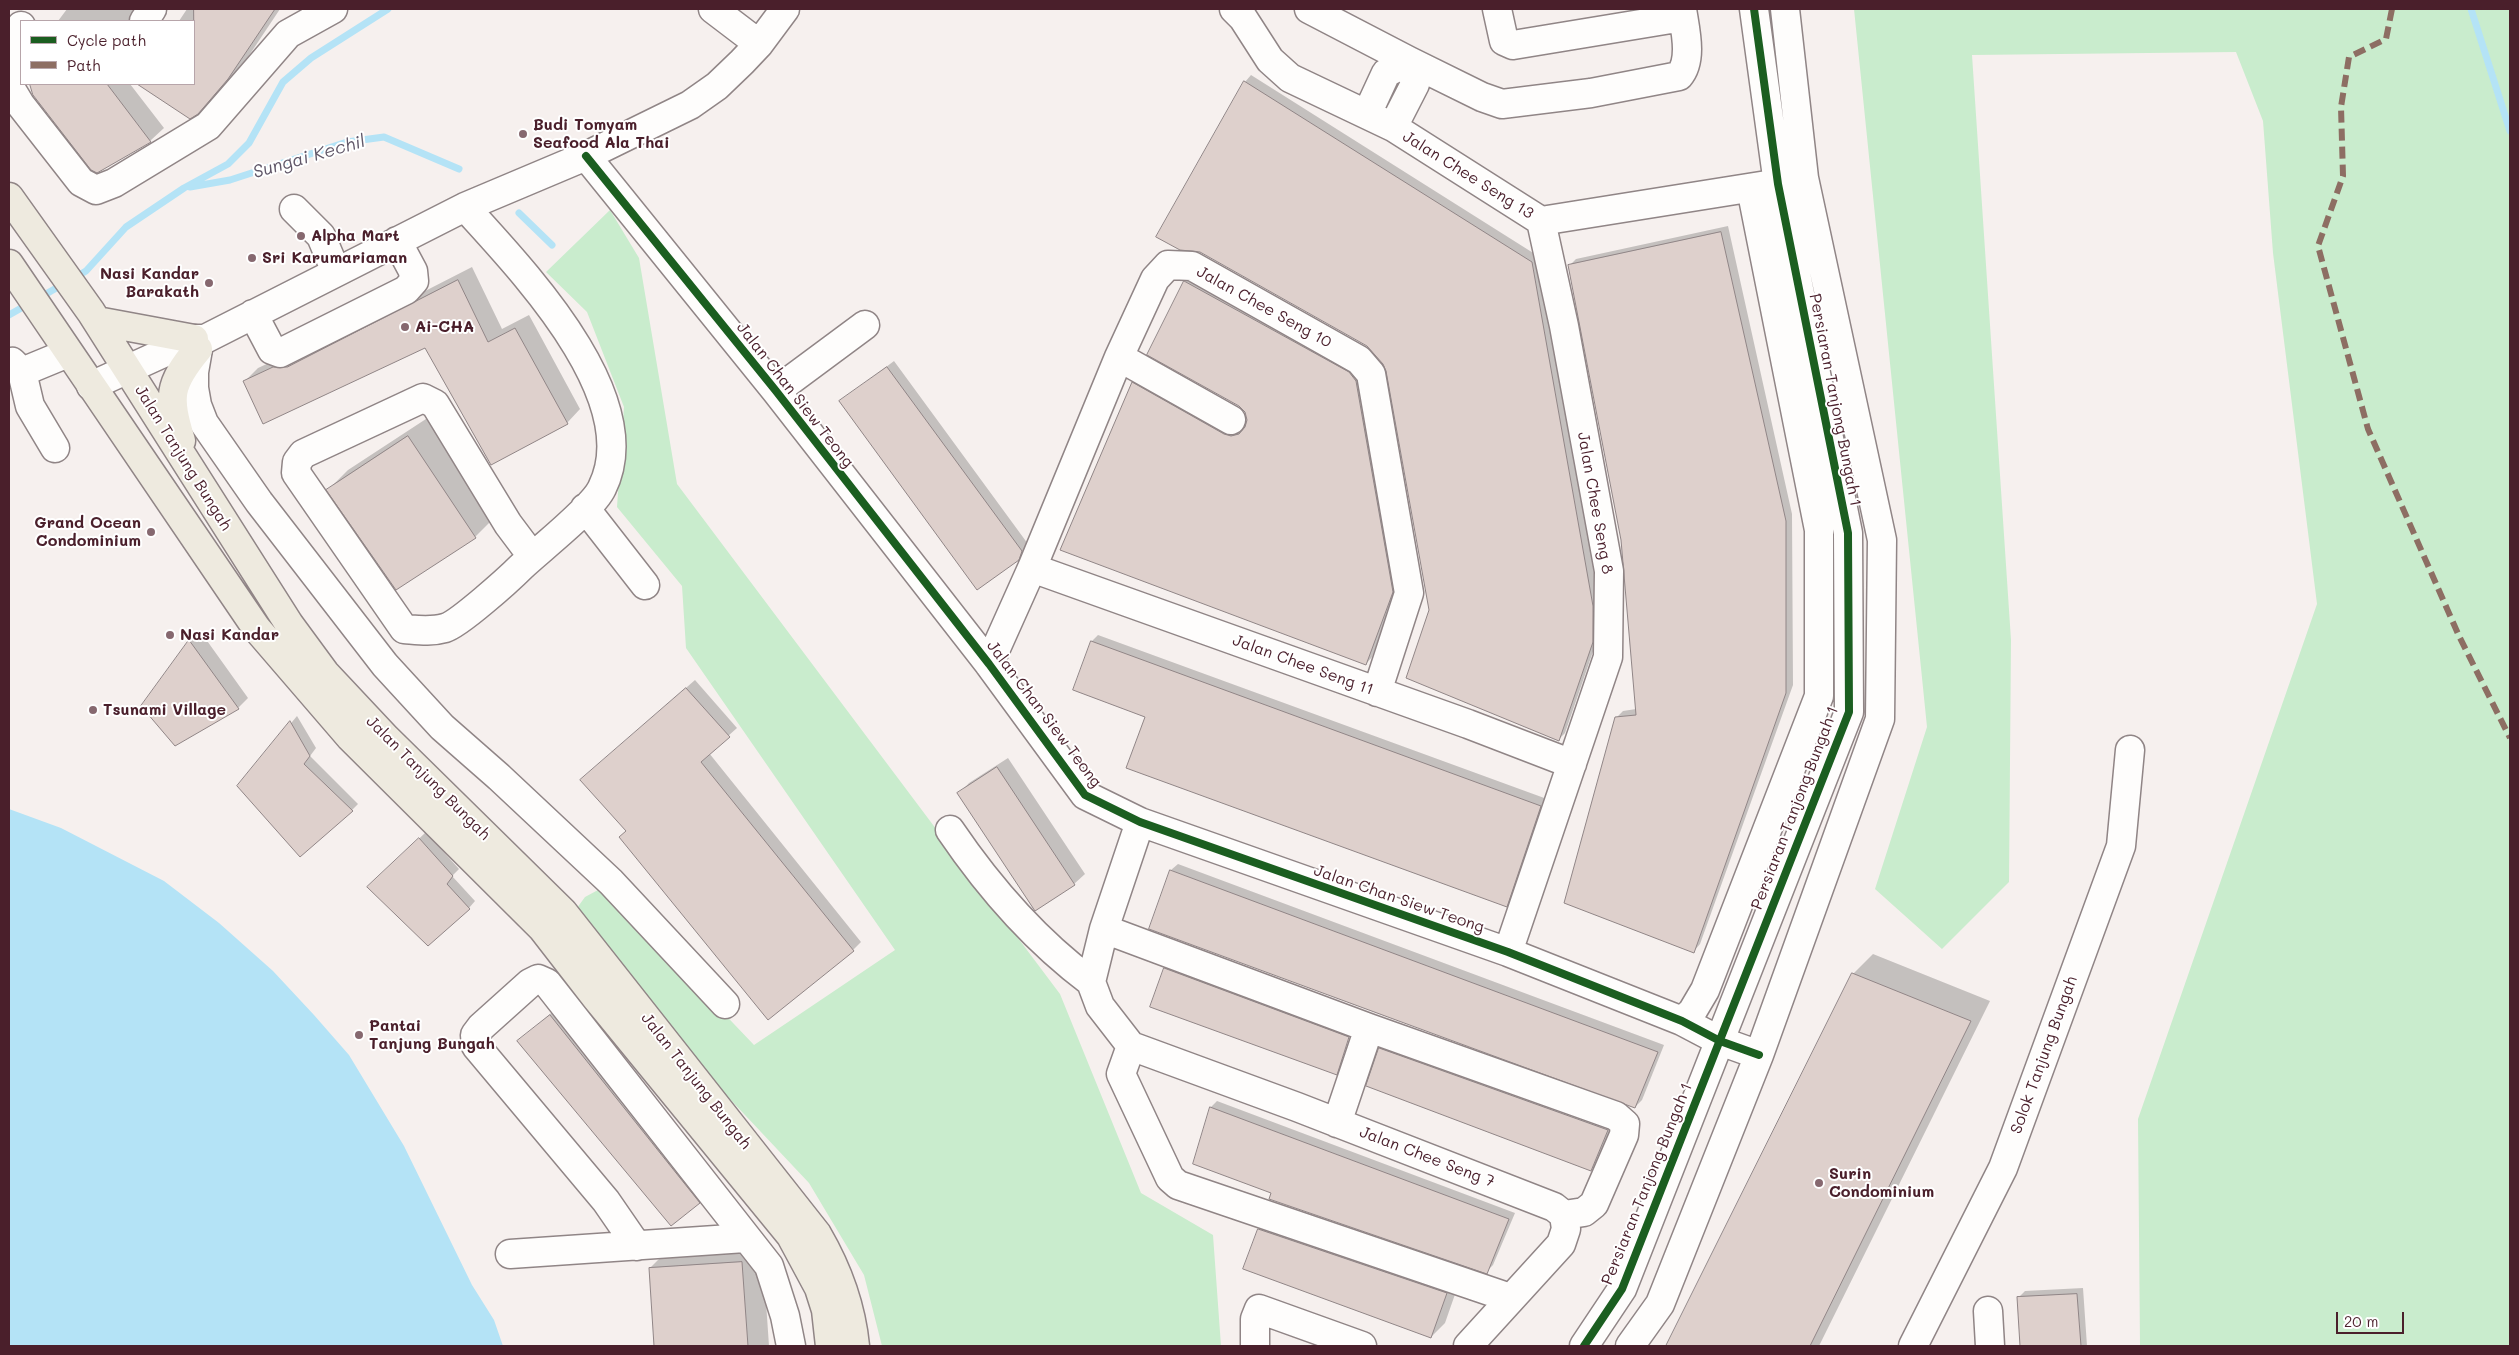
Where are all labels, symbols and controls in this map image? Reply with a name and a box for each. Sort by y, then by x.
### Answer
legend [20,20,195,85]
text: Cycle path [67,30,146,50]
text: Path [67,55,101,75]
place label: Budi Tomyam Seafood Ala Thai [533,115,670,153]
street label: Jalan Chee Seng 13 [1399,127,1537,223]
marker: Budi Tomyam Seafood Ala Thai [517,128,529,140]
water label: Sungai Kechil [250,131,368,183]
place label: Alpha Mart [311,226,400,246]
marker: Alpha Mart [295,230,307,242]
place label: Sri Karumariaman [262,248,407,268]
marker: Sri Karumariaman [246,252,258,264]
street label: Jalan Chee Seng 10 [1193,262,1335,352]
place label: Nasi Kandar Barakath [100,264,199,302]
marker: Nasi Kandar Barakath [203,277,215,289]
street label: Persiaran Tanjong Bungah 1 [1805,292,1865,508]
place label: Ai-CHA [415,317,474,337]
street label: Jalan Chan Siew Teong [732,319,858,471]
marker: Ai-CHA [399,321,411,333]
street label: Jalan Tanjung Bungah [130,382,236,534]
street label: Jalan Chee Seng 8 [1573,430,1617,576]
place label: Grand Ocean Condominium [34,513,141,551]
marker: Grand Ocean Condominium [145,526,157,538]
place label: Nasi Kandar [180,625,279,645]
marker: Nasi Kandar [164,629,176,641]
street label: Jalan Chee Seng 11 [1230,631,1376,699]
street label: Jalan Chan Siew Teong [982,637,1106,791]
place label: Tsunami Village [103,700,226,720]
marker: Tsunami Village [87,704,99,716]
street label: Persiaran Tanjong Bungah 1 [1747,704,1843,912]
street label: Jalan Tanjung Bungah [362,712,494,844]
street label: Jalan Chan Siew Teong [1311,861,1487,937]
street label: Solok Tanjung Bungah [2006,973,2082,1137]
street label: Jalan Tanjung Bungah [637,1009,755,1153]
place label: Pantai Tanjung Bungah [369,1016,495,1054]
marker: Pantai Tanjung Bungah [353,1029,365,1041]
street label: Persiaran Tanjong Bungah 1 [1598,1080,1696,1288]
street label: Jalan Chee Seng 7 [1357,1122,1497,1192]
place label: Surin Condominium [1829,1164,1934,1202]
marker: Surin Condominium [1813,1177,1825,1189]
scale bar [2339,1302,2406,1334]
text: 20 m [2344,1311,2378,1331]

